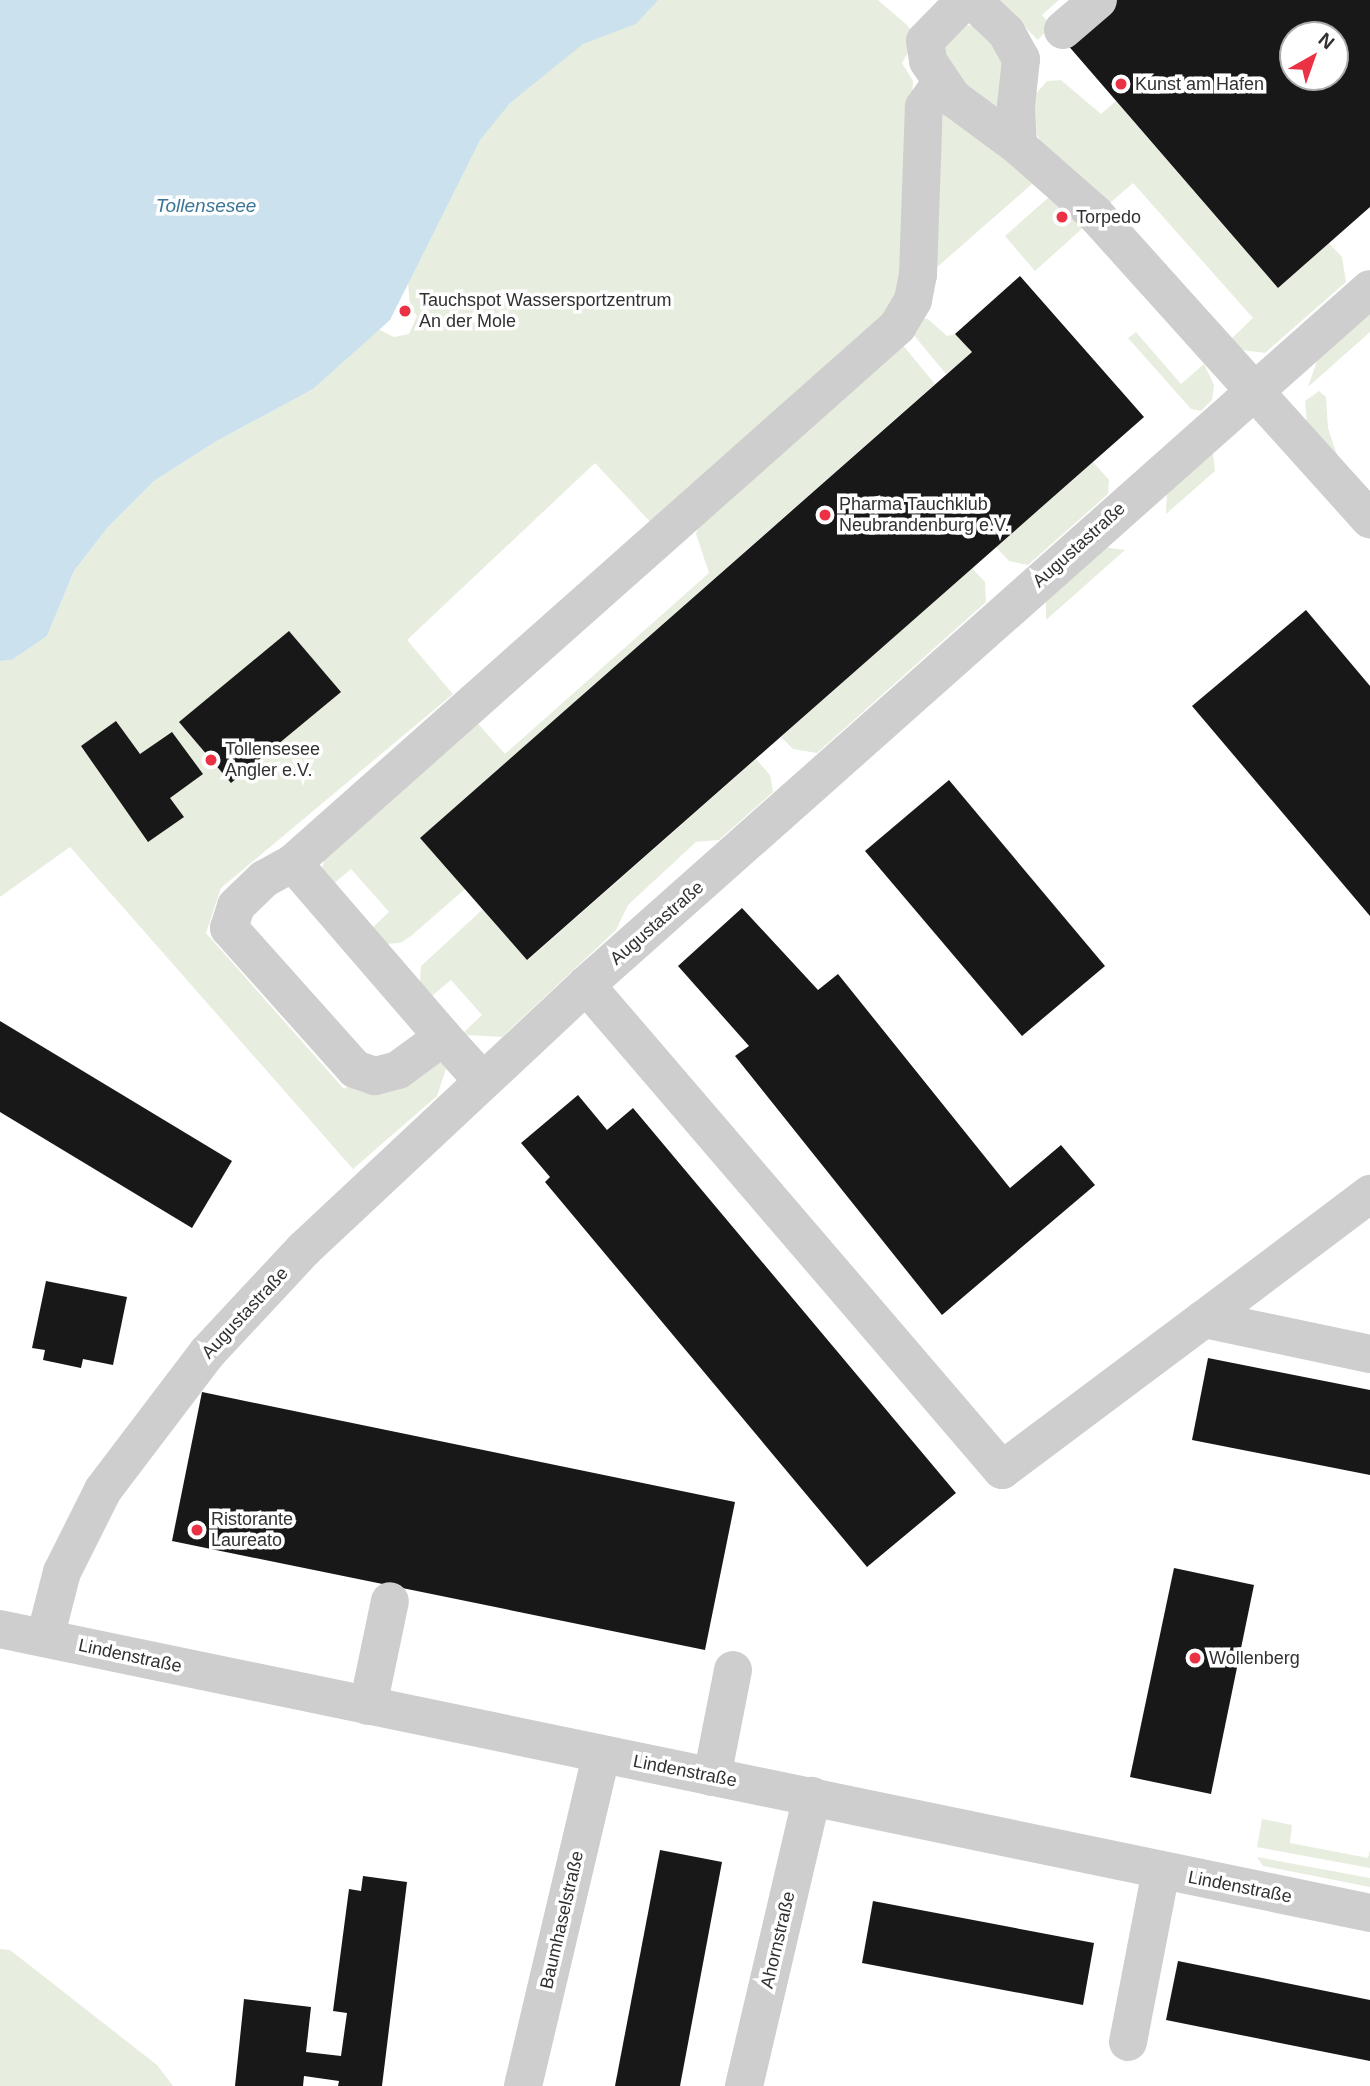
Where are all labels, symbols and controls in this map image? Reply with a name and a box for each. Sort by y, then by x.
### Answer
north arrow [1279,21,1349,91]
text: N [1315,29,1339,54]
place label: Kunst am Hafen [1135,73,1264,95]
marker: Kunst am Hafen [1113,76,1129,92]
water label: Tollensesee [156,195,256,217]
place label: Torpedo [1076,206,1141,228]
marker: Torpedo [1054,209,1070,225]
place label: Tauchspot Wassersportzentrum An der Mole [419,290,671,332]
marker: Tauchspot Wassersportzentrum An der Mole [397,303,413,319]
place label: Pharma Tauchklub Neubrandenburg e.V. [839,494,1009,536]
street label: Augustastraße [1028,498,1130,592]
marker: Pharma Tauchklub Neubrandenburg e.V. [817,507,833,523]
place label: Tollensesee Angler e.V. [225,739,320,782]
marker: Tollensesee Angler e.V. [203,752,219,768]
street label: Augustastraße [606,876,708,970]
street label: Augustastraße [197,1263,293,1363]
place label: Ristorante Laureato [211,1509,293,1552]
marker: Ristorante Laureato [189,1522,205,1538]
street label: Lindenstraße [76,1635,184,1677]
place label: Wollenberg [1209,1647,1300,1669]
marker: Wollenberg [1187,1650,1203,1666]
street label: Lindenstraße [631,1750,739,1792]
street label: Baumhaselstraße [536,1849,588,1991]
street label: Lindenstraße [1186,1866,1294,1908]
street label: Ahornstraße [756,1889,800,1991]

